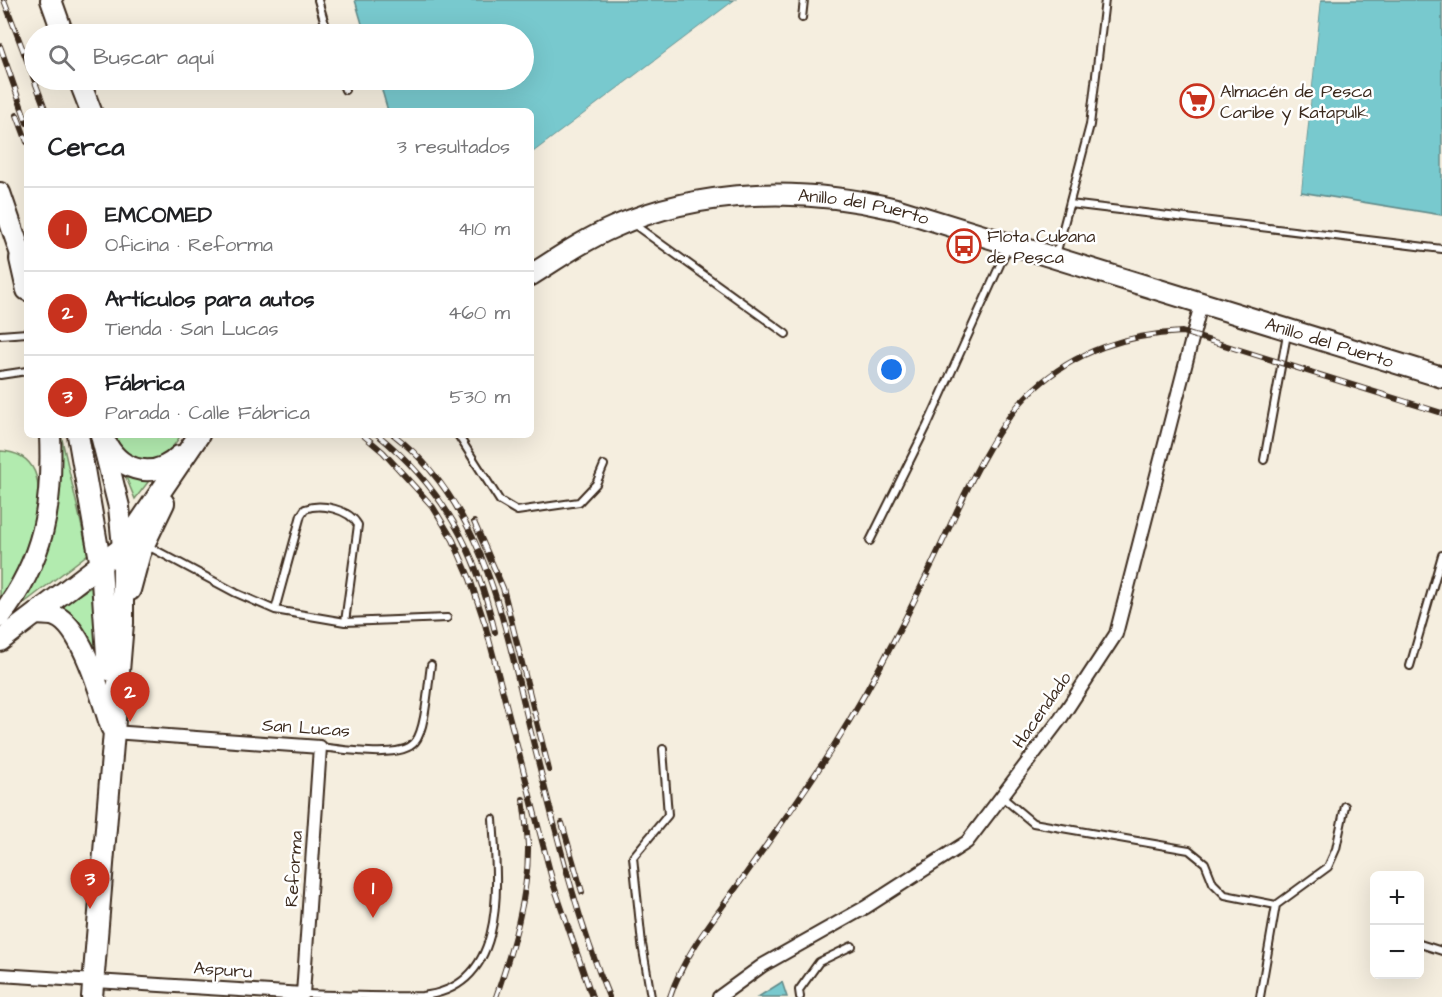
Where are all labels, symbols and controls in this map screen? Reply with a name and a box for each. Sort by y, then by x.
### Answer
search box [24,24,534,90]
icon: search [45,41,78,74]
text: Buscar aquí [93,42,214,73]
place label: Almacén de Pesca Caribe y Katapulk [1220,79,1372,126]
supermarket icon: Almacén de Pesca Caribe y Katapulk [1179,83,1215,119]
text: Cerca [48,129,125,165]
text: 3 resultados [397,133,510,161]
street label: Anillo del Puerto [797,183,932,231]
text: EMCOMED [105,200,212,231]
text: 1 [66,215,69,243]
text: 410 m [458,215,510,243]
place label: Flota Cubana de Pesca [987,224,1095,270]
bus stop icon: Flota Cubana de Pesca [946,228,982,264]
text: Oficina · Reforma [105,231,273,259]
text: Artículos para autos [105,284,315,315]
text: 2 [62,299,73,327]
text: 460 m [448,299,510,327]
street label: Anillo del Puerto [1262,311,1397,374]
text: Tienda · San Lucas [105,315,278,343]
your location [877,355,906,384]
text: Fábrica [105,368,184,399]
text: 3 [62,383,73,411]
text: 530 m [449,383,510,411]
text: Parada · Calle Fábrica [105,399,310,427]
street label: Hacendado [1007,667,1077,753]
pin: 2 [110,672,150,722]
street label: San Lucas [261,712,351,744]
street label: Reforma [279,830,309,908]
pin: 3 [70,860,110,909]
pin: 1 [354,868,392,918]
map controls [1370,871,1424,979]
button: + [1370,871,1424,925]
button: − [1370,925,1424,979]
street label: Aspuru [193,955,253,985]

